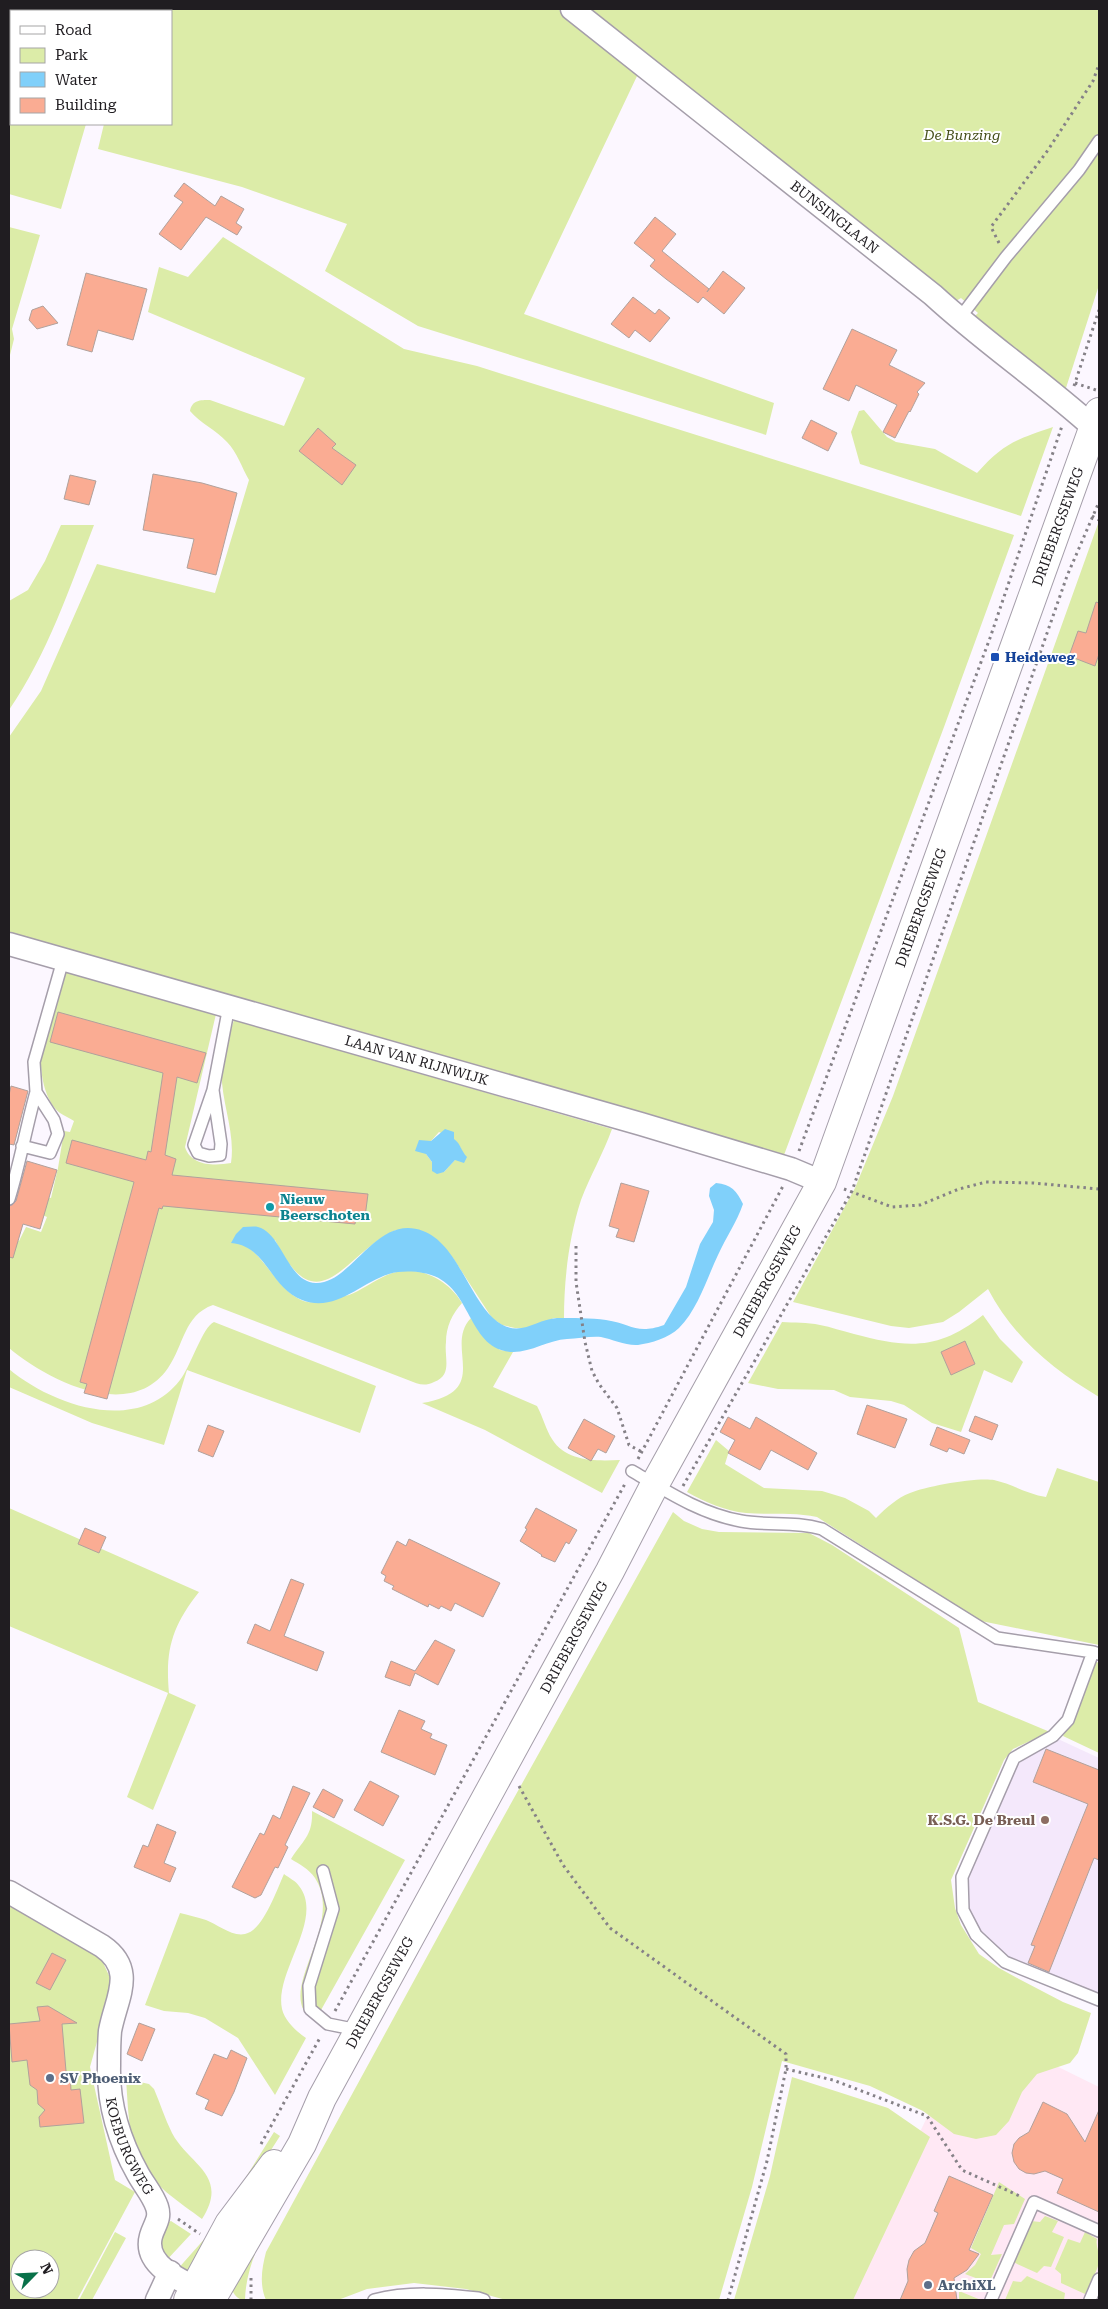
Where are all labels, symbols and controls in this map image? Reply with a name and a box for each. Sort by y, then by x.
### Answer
legend [10,10,172,125]
text: Road [55,21,92,39]
text: Park [55,46,89,64]
text: Water [55,71,97,89]
text: Building [55,96,117,114]
park label: De Bunzing [923,127,1000,143]
street label: BUNSINGLAAN [787,177,882,257]
street label: DRIEBERGSEWEG [1029,465,1087,588]
place label: Heideweg [1005,649,1076,665]
marker: Heideweg [989,651,1001,663]
street label: DRIEBERGSEWEG [892,846,949,969]
street label: LAAN VAN RIJNWIJK [343,1032,490,1088]
place label: Nieuw Beerschoten [280,1191,370,1223]
marker: Nieuw Beerschoten [264,1201,276,1213]
street label: DRIEBERGSEWEG [730,1222,805,1340]
street label: DRIEBERGSEWEG [537,1578,611,1696]
place label: K.S.G. De Breul [928,1812,1035,1828]
marker: K.S.G. De Breul [1039,1814,1051,1826]
street label: DRIEBERGSEWEG [343,1934,417,2051]
place label: SV Phoenix [60,2070,142,2086]
marker: SV Phoenix [44,2072,56,2084]
street label: KOEBURGWEG [103,2096,157,2198]
north arrow [10,2249,60,2299]
text: N [37,2261,56,2277]
place label: ArchiXL [938,2277,996,2293]
marker: ArchiXL [922,2279,934,2291]

